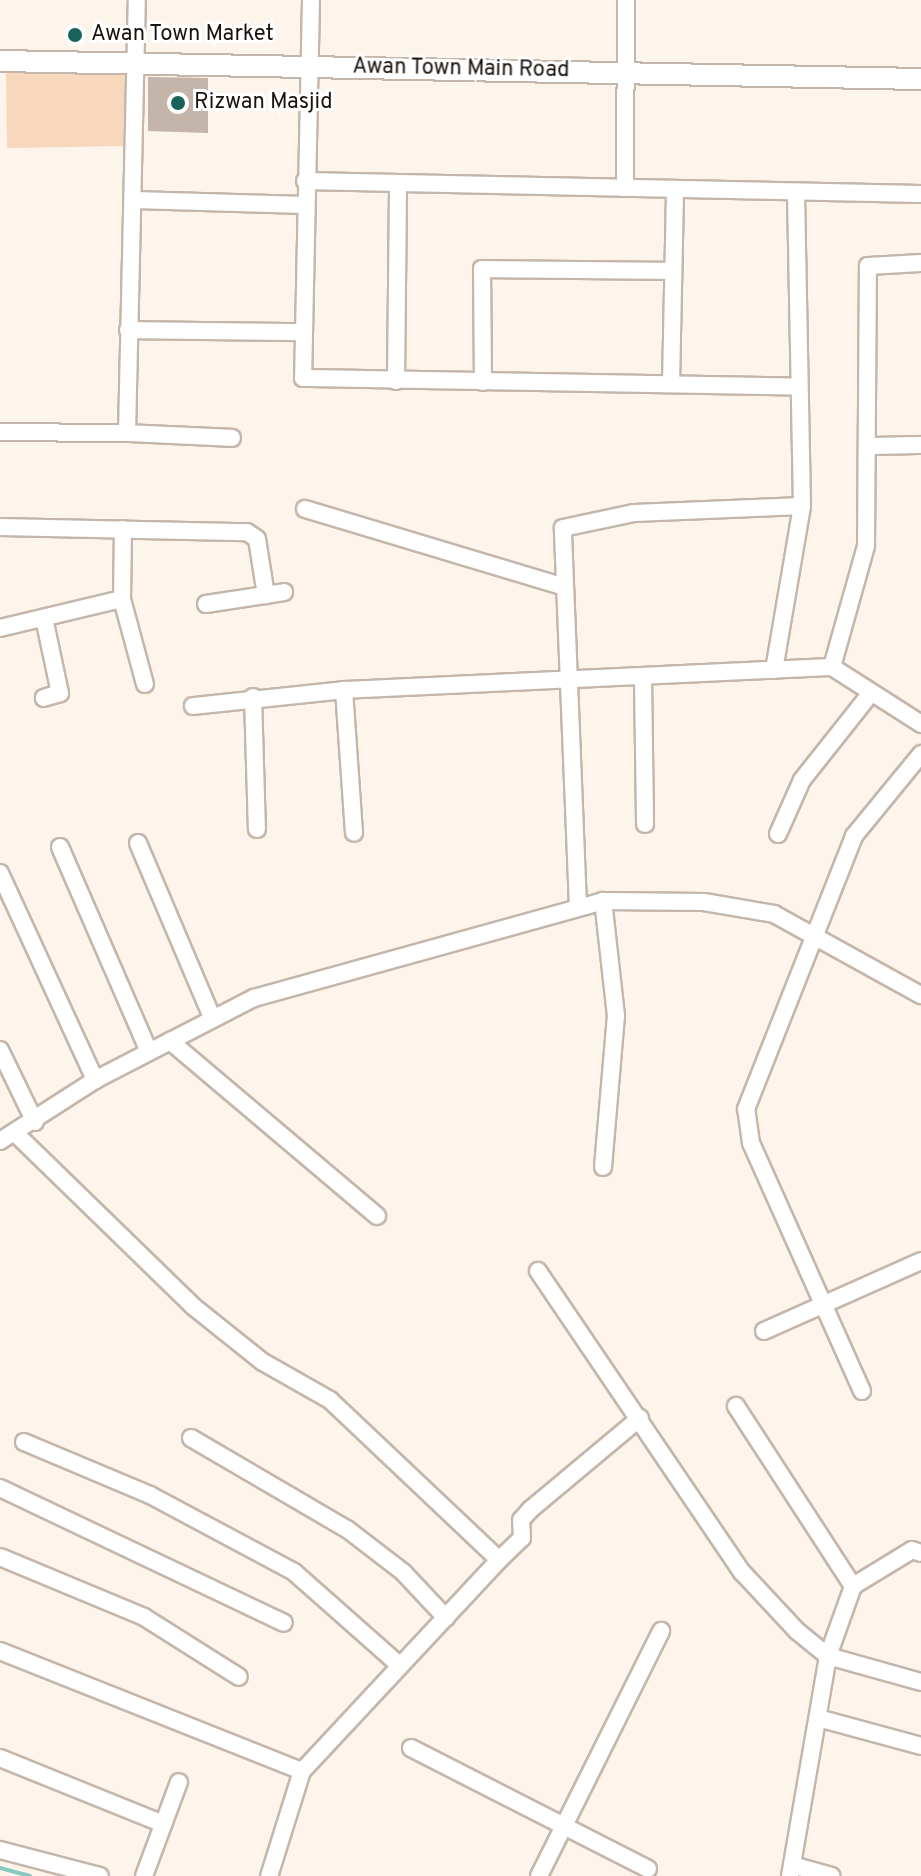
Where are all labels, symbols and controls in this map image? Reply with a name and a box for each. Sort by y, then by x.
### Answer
place label: Awan Town Market [91,22,275,48]
marker: Awan Town Market [66,26,84,44]
street label: Awan Town Main Road [352,54,570,84]
place label: Rizwan Masjid [194,90,333,116]
marker: Rizwan Masjid [169,94,187,112]

